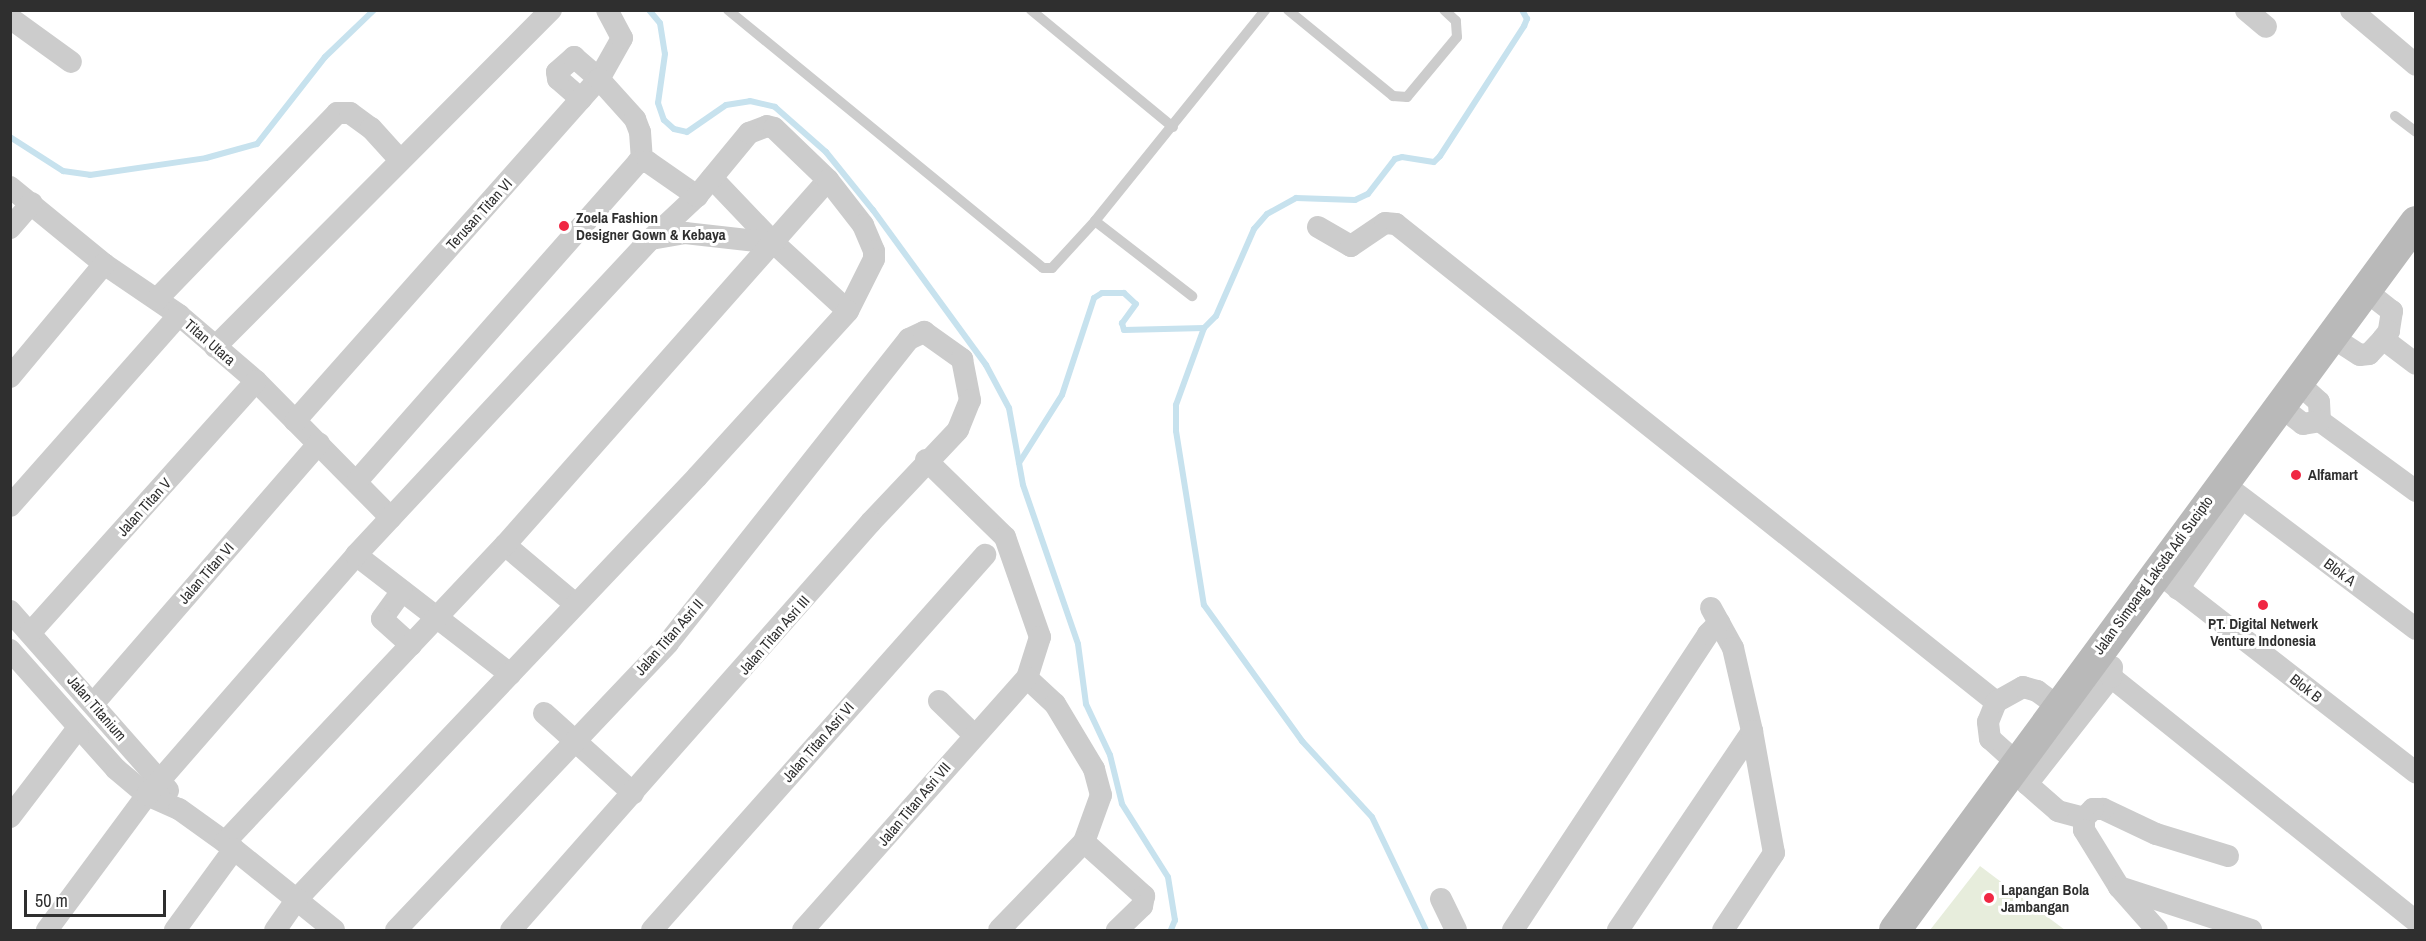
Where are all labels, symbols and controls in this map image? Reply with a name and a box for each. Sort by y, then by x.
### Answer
street label: Terusan Titan VI [442,175,516,253]
place label: Zoela Fashion Designer Gown & Kebaya [576,208,726,243]
marker: Zoela Fashion Designer Gown & Kebaya [557,219,571,233]
street label: Titan Utara [181,315,239,369]
place label: Alfamart [2308,466,2358,484]
marker: Alfamart [2289,468,2303,482]
street label: Jalan Titan V [113,474,175,540]
street label: Jalan Simpang Laksda Adi Sucipto [2089,492,2217,658]
street label: Jalan Titan VI [174,539,238,607]
street label: Blok A [2320,554,2360,590]
street label: Jalan Titan Asri III [735,592,813,678]
street label: Jalan Titan Asri II [631,595,707,679]
marker: PT. Digital Netwerk Venture Indonesia [2256,598,2270,612]
place label: PT. Digital Netwerk Venture Indonesia [2208,614,2318,649]
street label: Blok B [2286,670,2326,706]
street label: Jalan Titanium [64,671,130,745]
street label: Jalan Titan Asri VI [778,698,858,786]
street label: Jalan Titan Asri VII [874,758,954,850]
scale bar [27,878,170,916]
place label: Lapangan Bola Jambangan [2001,880,2089,915]
text: 50 m [35,888,68,913]
marker: Lapangan Bola Jambangan [1982,891,1996,905]

